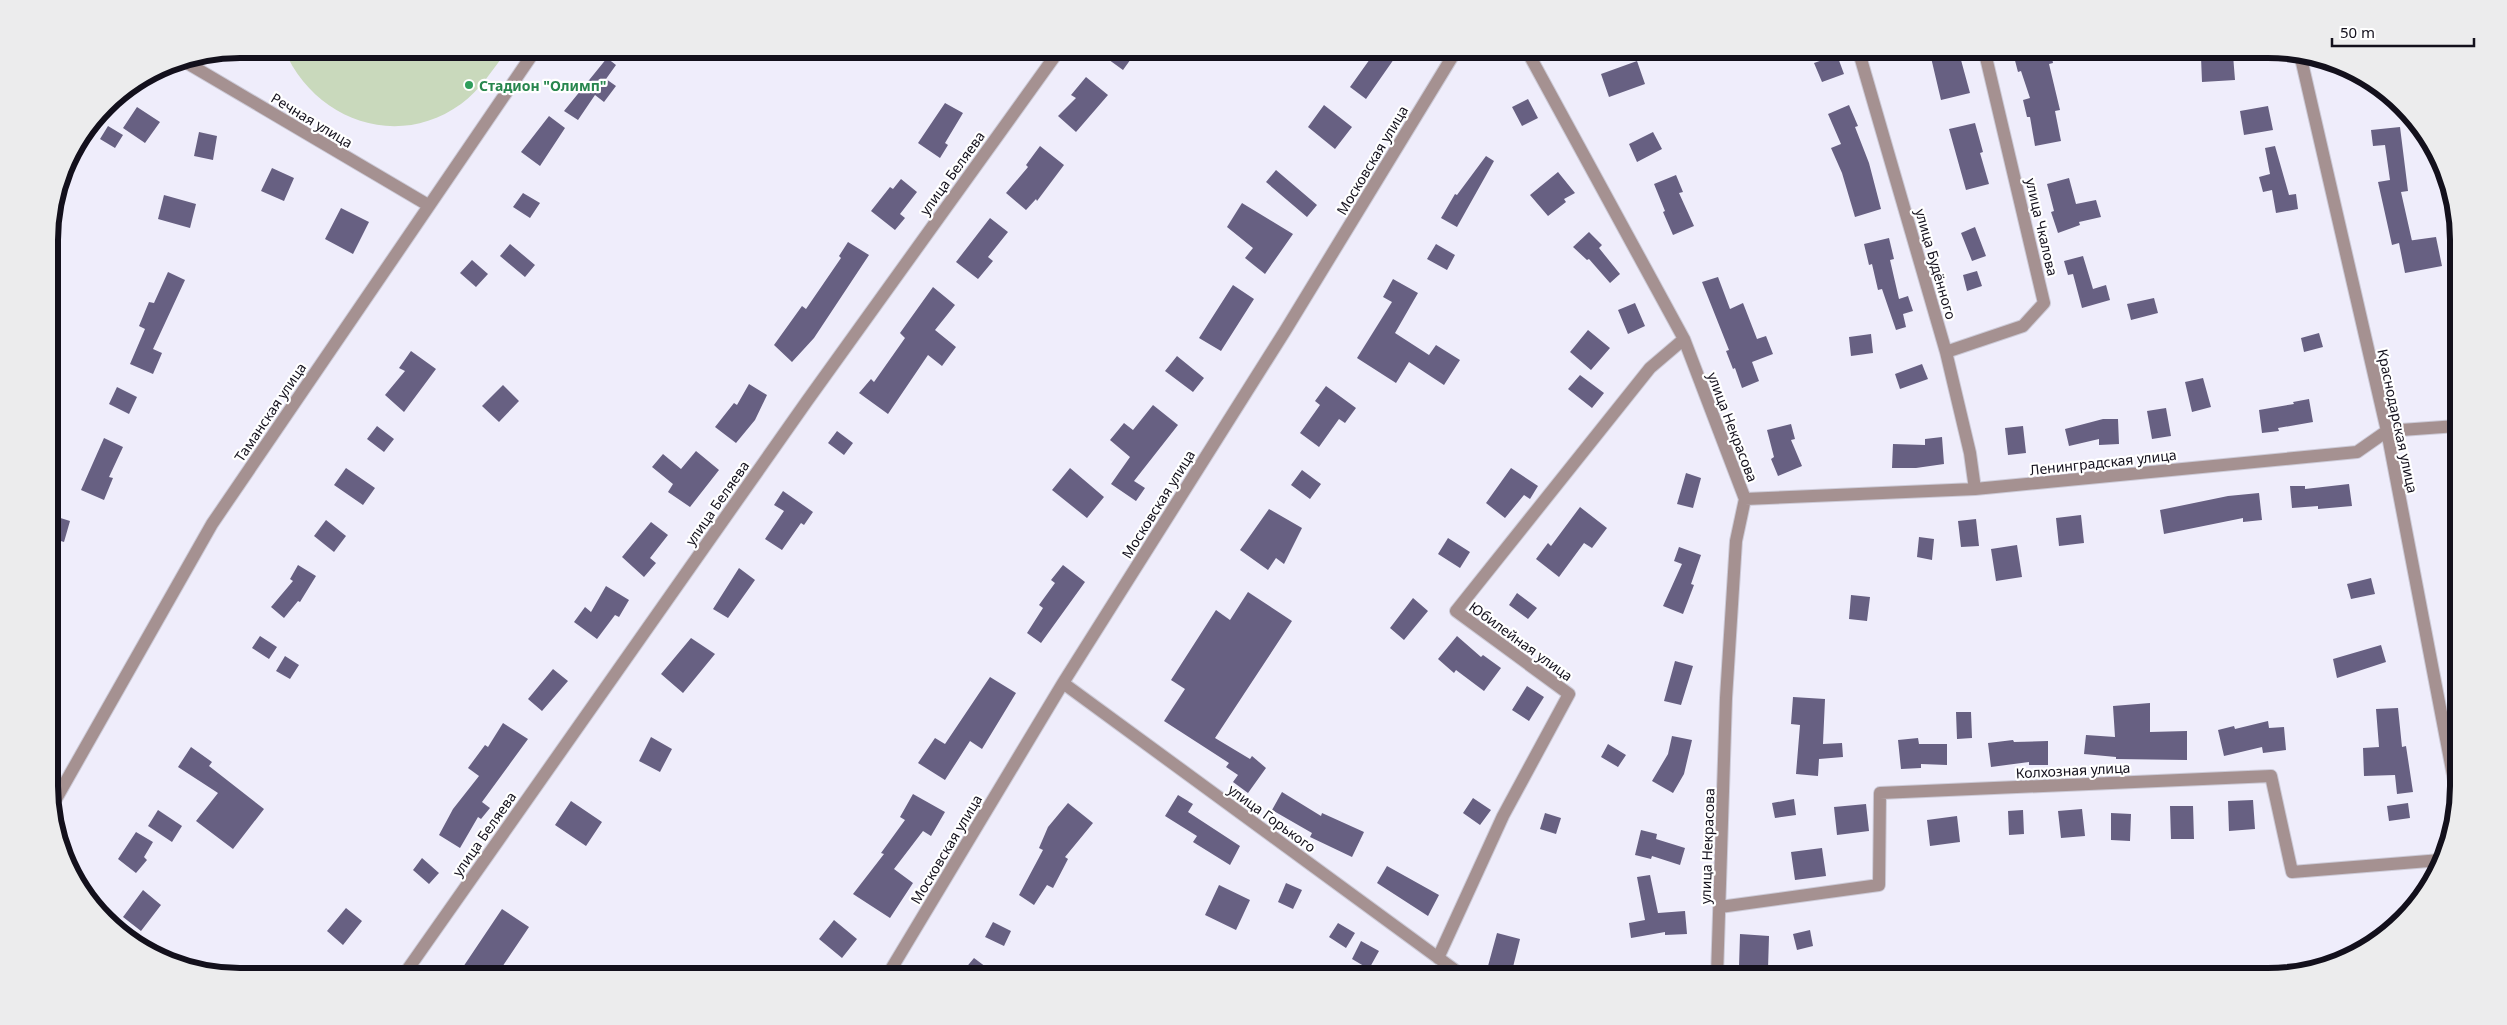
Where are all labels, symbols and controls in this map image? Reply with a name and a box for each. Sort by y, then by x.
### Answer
scale bar [2332,15,2474,47]
text: 50 m [2340,22,2375,42]
place label: Стадион "Олимп" [479,76,606,95]
marker: Стадион "Олимп" [463,79,475,91]
street label: Речная улица [268,88,356,152]
street label: Московская улица [1332,102,1412,218]
street label: улица Беляева [915,127,989,219]
street label: улица Чкалова [2022,176,2062,278]
street label: улица Будённого [1911,206,1961,322]
street label: Краснодарская улица [2373,347,2423,495]
street label: Таманская улица [230,359,310,465]
street label: улица Некрасова [1703,369,1763,485]
street label: Ленинградская улица [2029,445,2177,479]
street label: Московская улица [1117,446,1199,562]
street label: улица Беляева [681,457,753,549]
street label: Юбилейная улица [1465,597,1577,685]
street label: Колхозная улица [2015,758,2131,782]
street label: улица Горького [1224,780,1320,856]
street label: улица Беляева [448,788,520,880]
street label: улица Некрасова [1695,788,1719,904]
street label: Московская улица [906,791,986,907]

